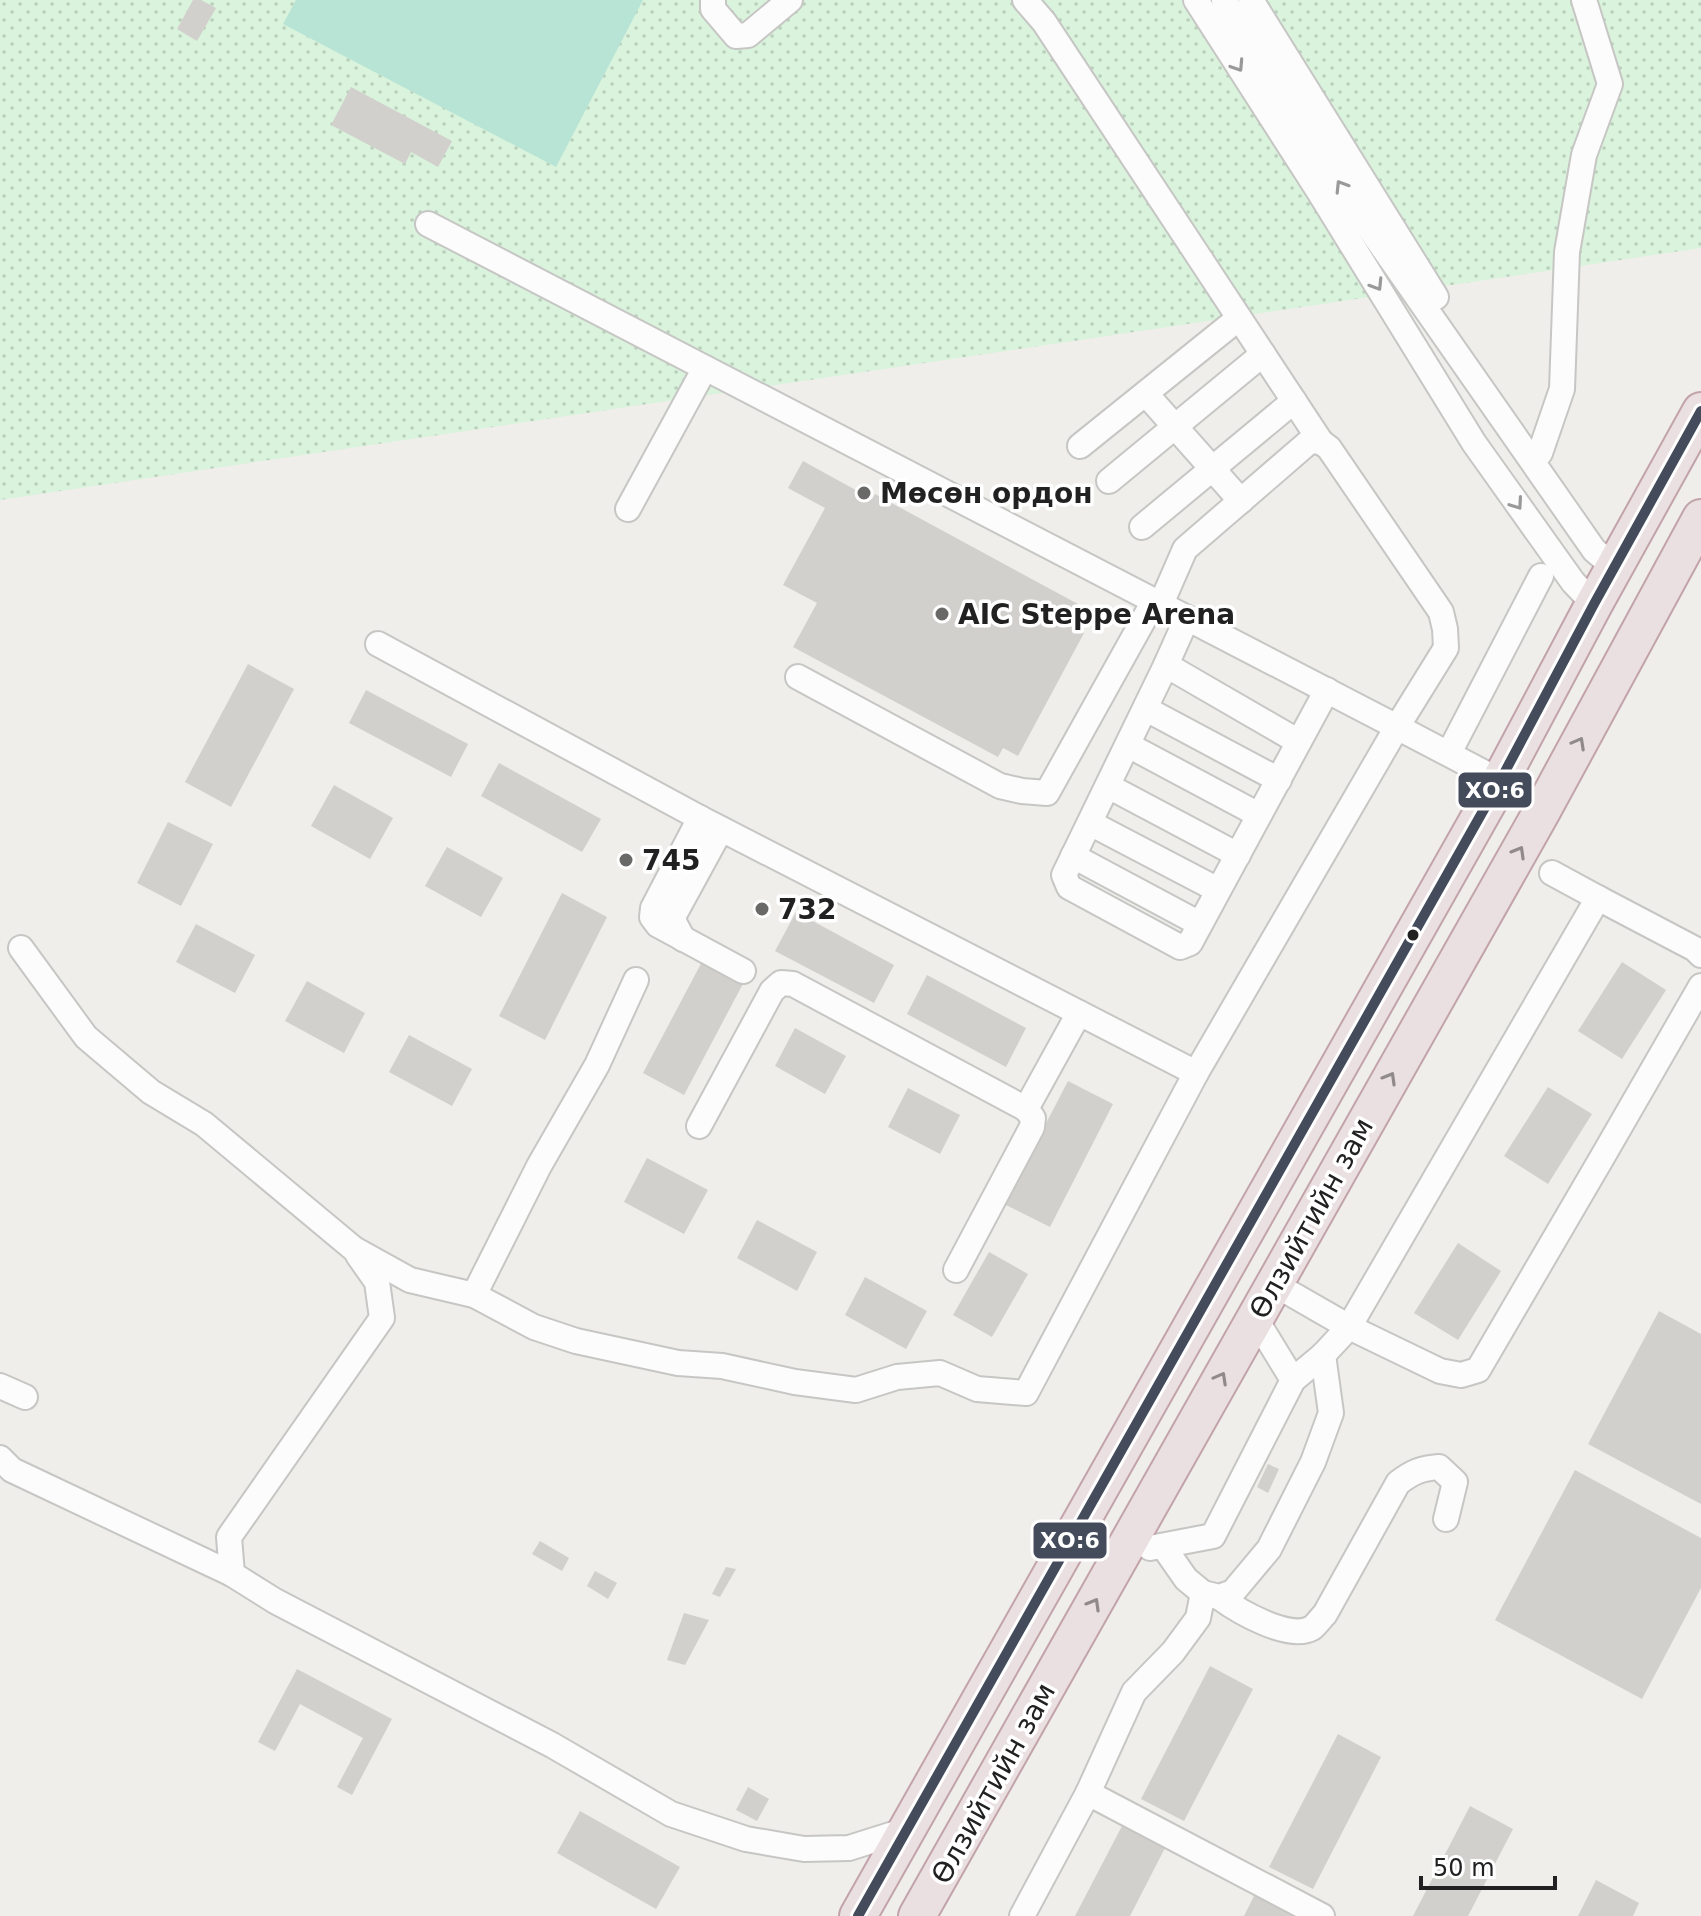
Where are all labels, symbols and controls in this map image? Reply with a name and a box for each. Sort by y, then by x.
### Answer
one-way arrow [1228,57,1243,71]
one-way arrow [1335,180,1350,195]
one-way arrow [1368,276,1383,291]
place label: Мөсөн ордон [880,477,1093,510]
marker: Мөсөн ордон [855,484,873,502]
one-way arrow [1507,496,1522,510]
place label: AIC Steppe Arena [958,598,1235,631]
marker: AIC Steppe Arena [933,605,951,623]
one-way arrow [1569,737,1585,751]
line badge: ХО:6 [1457,771,1533,809]
text: ХО:6 [1465,778,1525,803]
place label: 745 [642,844,700,877]
one-way arrow [1509,846,1524,860]
marker: 745 [617,851,635,869]
place label: 732 [778,893,836,926]
marker: 732 [753,900,771,918]
unlabelled marker [1405,927,1421,943]
one-way arrow [1380,1072,1396,1087]
street label: Өлзийтийн зам [1243,1112,1380,1324]
one-way arrow [1212,1372,1227,1386]
line badge: ХО:6 [1032,1521,1108,1560]
text: ХО:6 [1040,1528,1100,1553]
one-way arrow [1084,1598,1100,1613]
street label: Өлзийтийн зам [925,1677,1062,1889]
scale bar [1421,1840,1555,1890]
text: 50 m [1433,1854,1495,1882]

